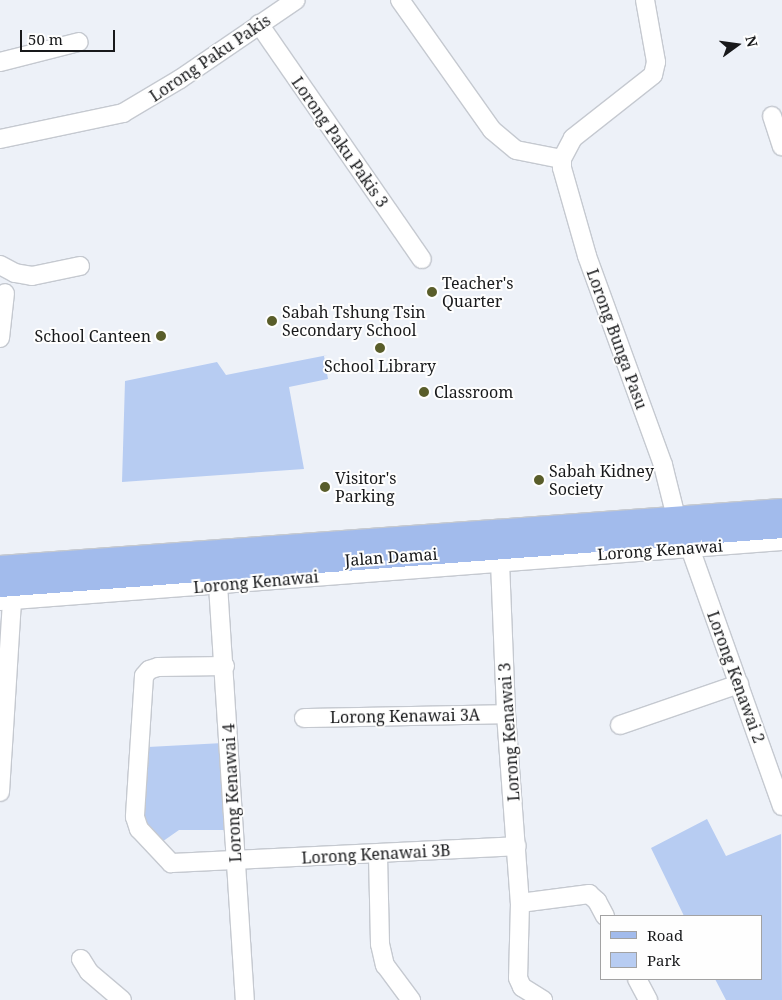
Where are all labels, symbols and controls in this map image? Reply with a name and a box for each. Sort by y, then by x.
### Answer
street label: Lorong Paku Pakis [146,10,274,106]
scale bar [22,20,118,52]
north arrow [712,20,762,70]
text: 50 m [28,29,63,49]
text: N [741,34,763,49]
street label: Lorong Paku Pakis 3 [288,73,392,211]
street label: Lorong Bunga Pasu [583,266,651,412]
place label: Teacher's Quarter [442,273,513,311]
marker: Teacher's Quarter [426,286,438,298]
place label: Sabah Tshung Tsin Secondary School [282,302,426,340]
marker: Sabah Tshung Tsin Secondary School [266,315,278,327]
place label: School Canteen [34,326,151,346]
marker: School Canteen [155,330,167,342]
marker: School Library [374,342,386,354]
place label: School Library [324,356,436,376]
place label: Classroom [434,382,513,402]
marker: Classroom [418,386,430,398]
place label: Sabah Kidney Society [549,461,654,499]
place label: Visitor's Parking [335,468,396,506]
marker: Sabah Kidney Society [533,474,545,486]
marker: Visitor's Parking [319,481,331,493]
street label: Lorong Kenawai [597,536,723,564]
street label: Jalan Damai [344,544,438,570]
street label: Lorong Kenawai [193,567,319,597]
street label: Lorong Kenawai 2 [703,608,769,746]
street label: Lorong Kenawai 3 [495,662,523,802]
street label: Lorong Kenawai 3A [330,705,480,727]
street label: Lorong Kenawai 4 [219,723,245,863]
street label: Lorong Kenawai 3B [301,841,451,867]
legend [600,915,762,980]
text: Road [647,925,683,945]
text: Park [647,950,680,970]

